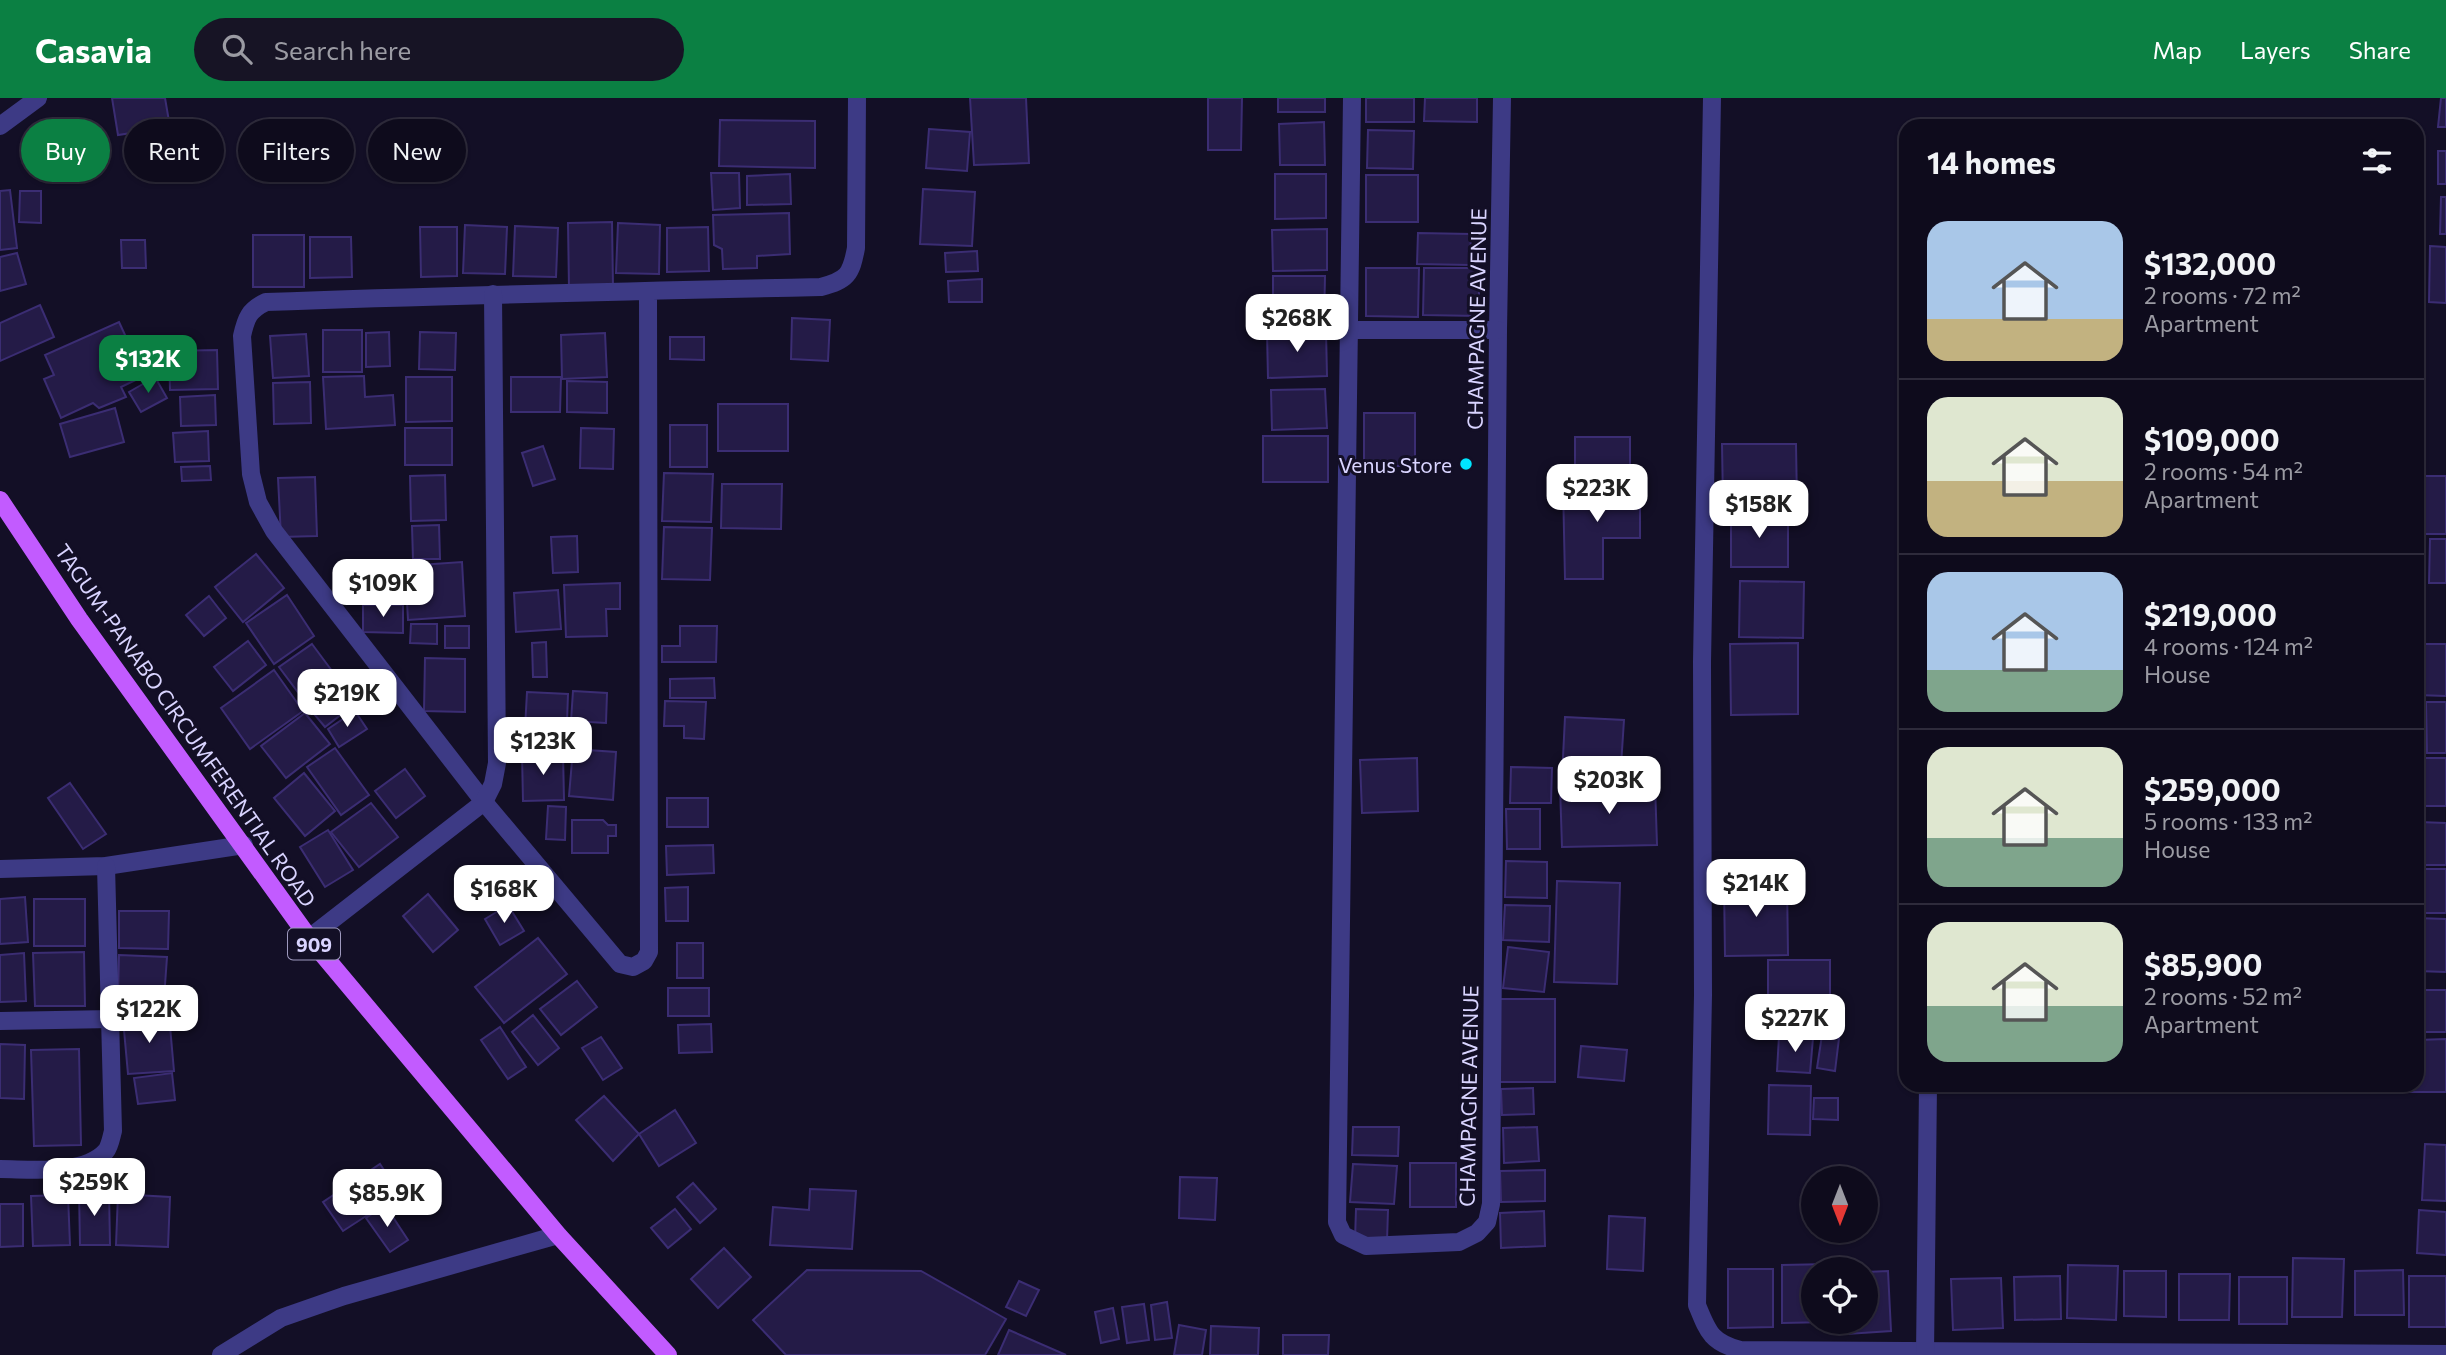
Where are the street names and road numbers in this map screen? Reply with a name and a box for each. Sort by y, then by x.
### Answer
street label: CHAMPAGNE AVENUE [1462,208,1490,430]
street label: TAGUM-PANABO CIRCUMFERENTIAL ROAD [50,539,322,911]
road number: 909 [288,929,340,960]
street label: CHAMPAGNE AVENUE [1454,985,1482,1207]

